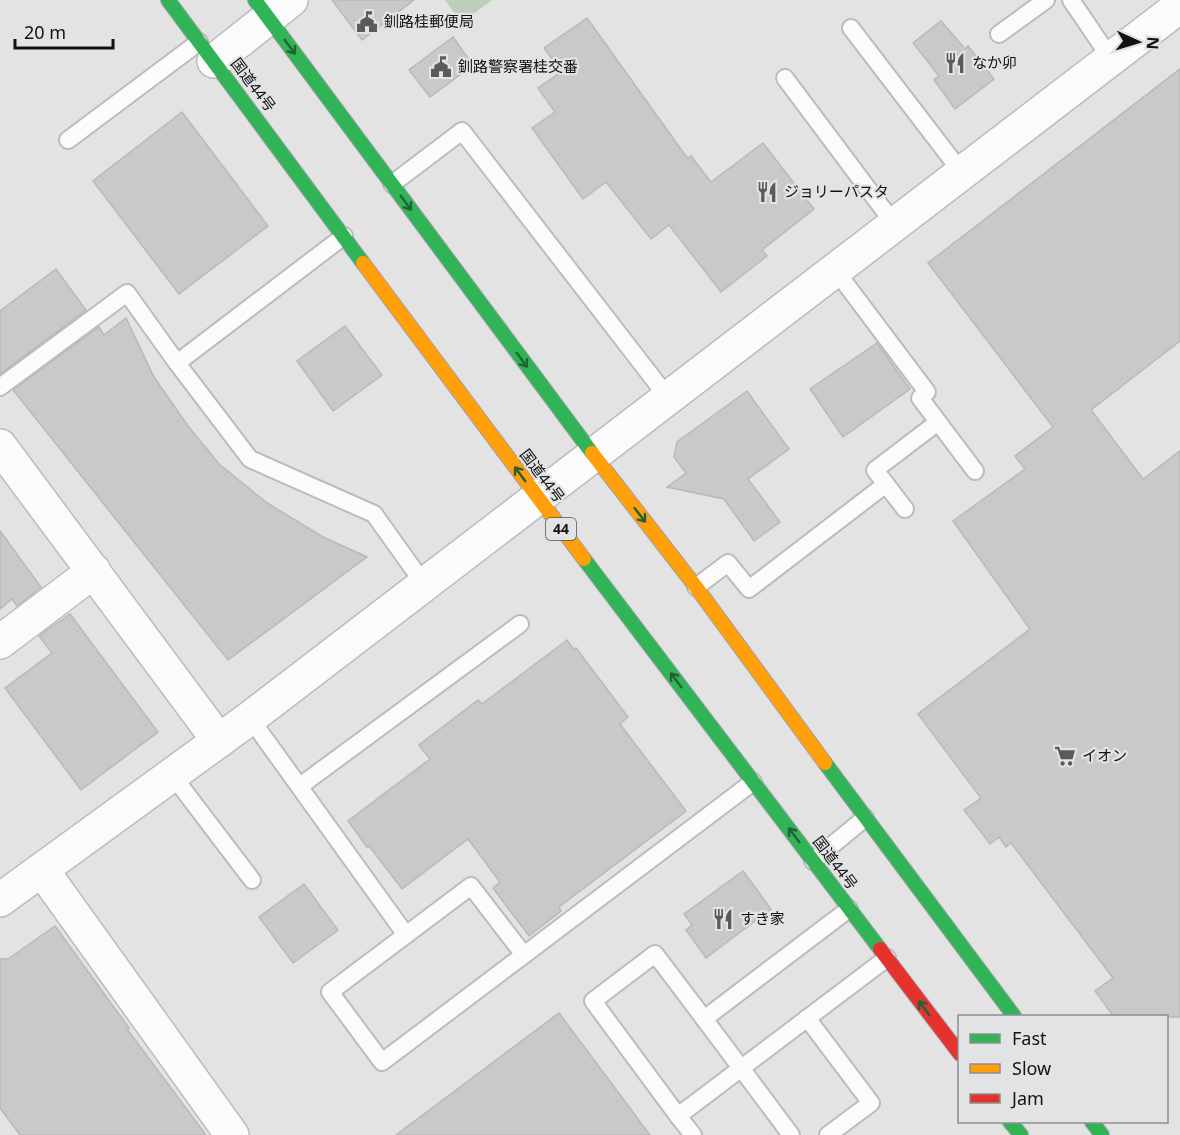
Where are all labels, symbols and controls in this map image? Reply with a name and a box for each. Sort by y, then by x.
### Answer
public building icon: 釧路桂郵便局 [355,10,379,34]
place label: 釧路桂郵便局 [384,11,474,31]
scale bar [15,12,112,50]
north arrow [1108,12,1168,72]
text: 20 m [24,20,66,44]
text: N [1142,36,1164,50]
one-way arrow [284,38,296,54]
restaurant icon: なか卯 [943,51,967,75]
place label: なか卯 [972,52,1017,72]
street label: 国道44号 [227,54,280,115]
public building icon: 釧路警察署桂交番 [429,55,453,79]
place label: 釧路警察署桂交番 [458,56,578,76]
restaurant icon: ジョリーパスタ [755,180,779,204]
place label: ジョリーパスタ [784,181,889,201]
one-way arrow [400,195,412,211]
one-way arrow [516,352,528,368]
street label: 国道44号 [516,445,569,506]
one-way arrow [514,466,527,482]
one-way arrow [634,507,647,523]
road number: 44 [546,518,576,540]
one-way arrow [670,672,683,688]
supermarket icon: イオン [1053,744,1077,768]
place label: イオン [1082,745,1127,765]
one-way arrow [787,828,800,844]
street label: 国道44号 [809,832,862,893]
restaurant icon: すき家 [711,907,735,931]
place label: すき家 [740,908,785,928]
one-way arrow [918,1000,931,1016]
legend [958,1015,1168,1123]
text: Fast [1012,1026,1047,1050]
text: Slow [1012,1056,1051,1080]
text: Jam [1010,1086,1044,1110]

